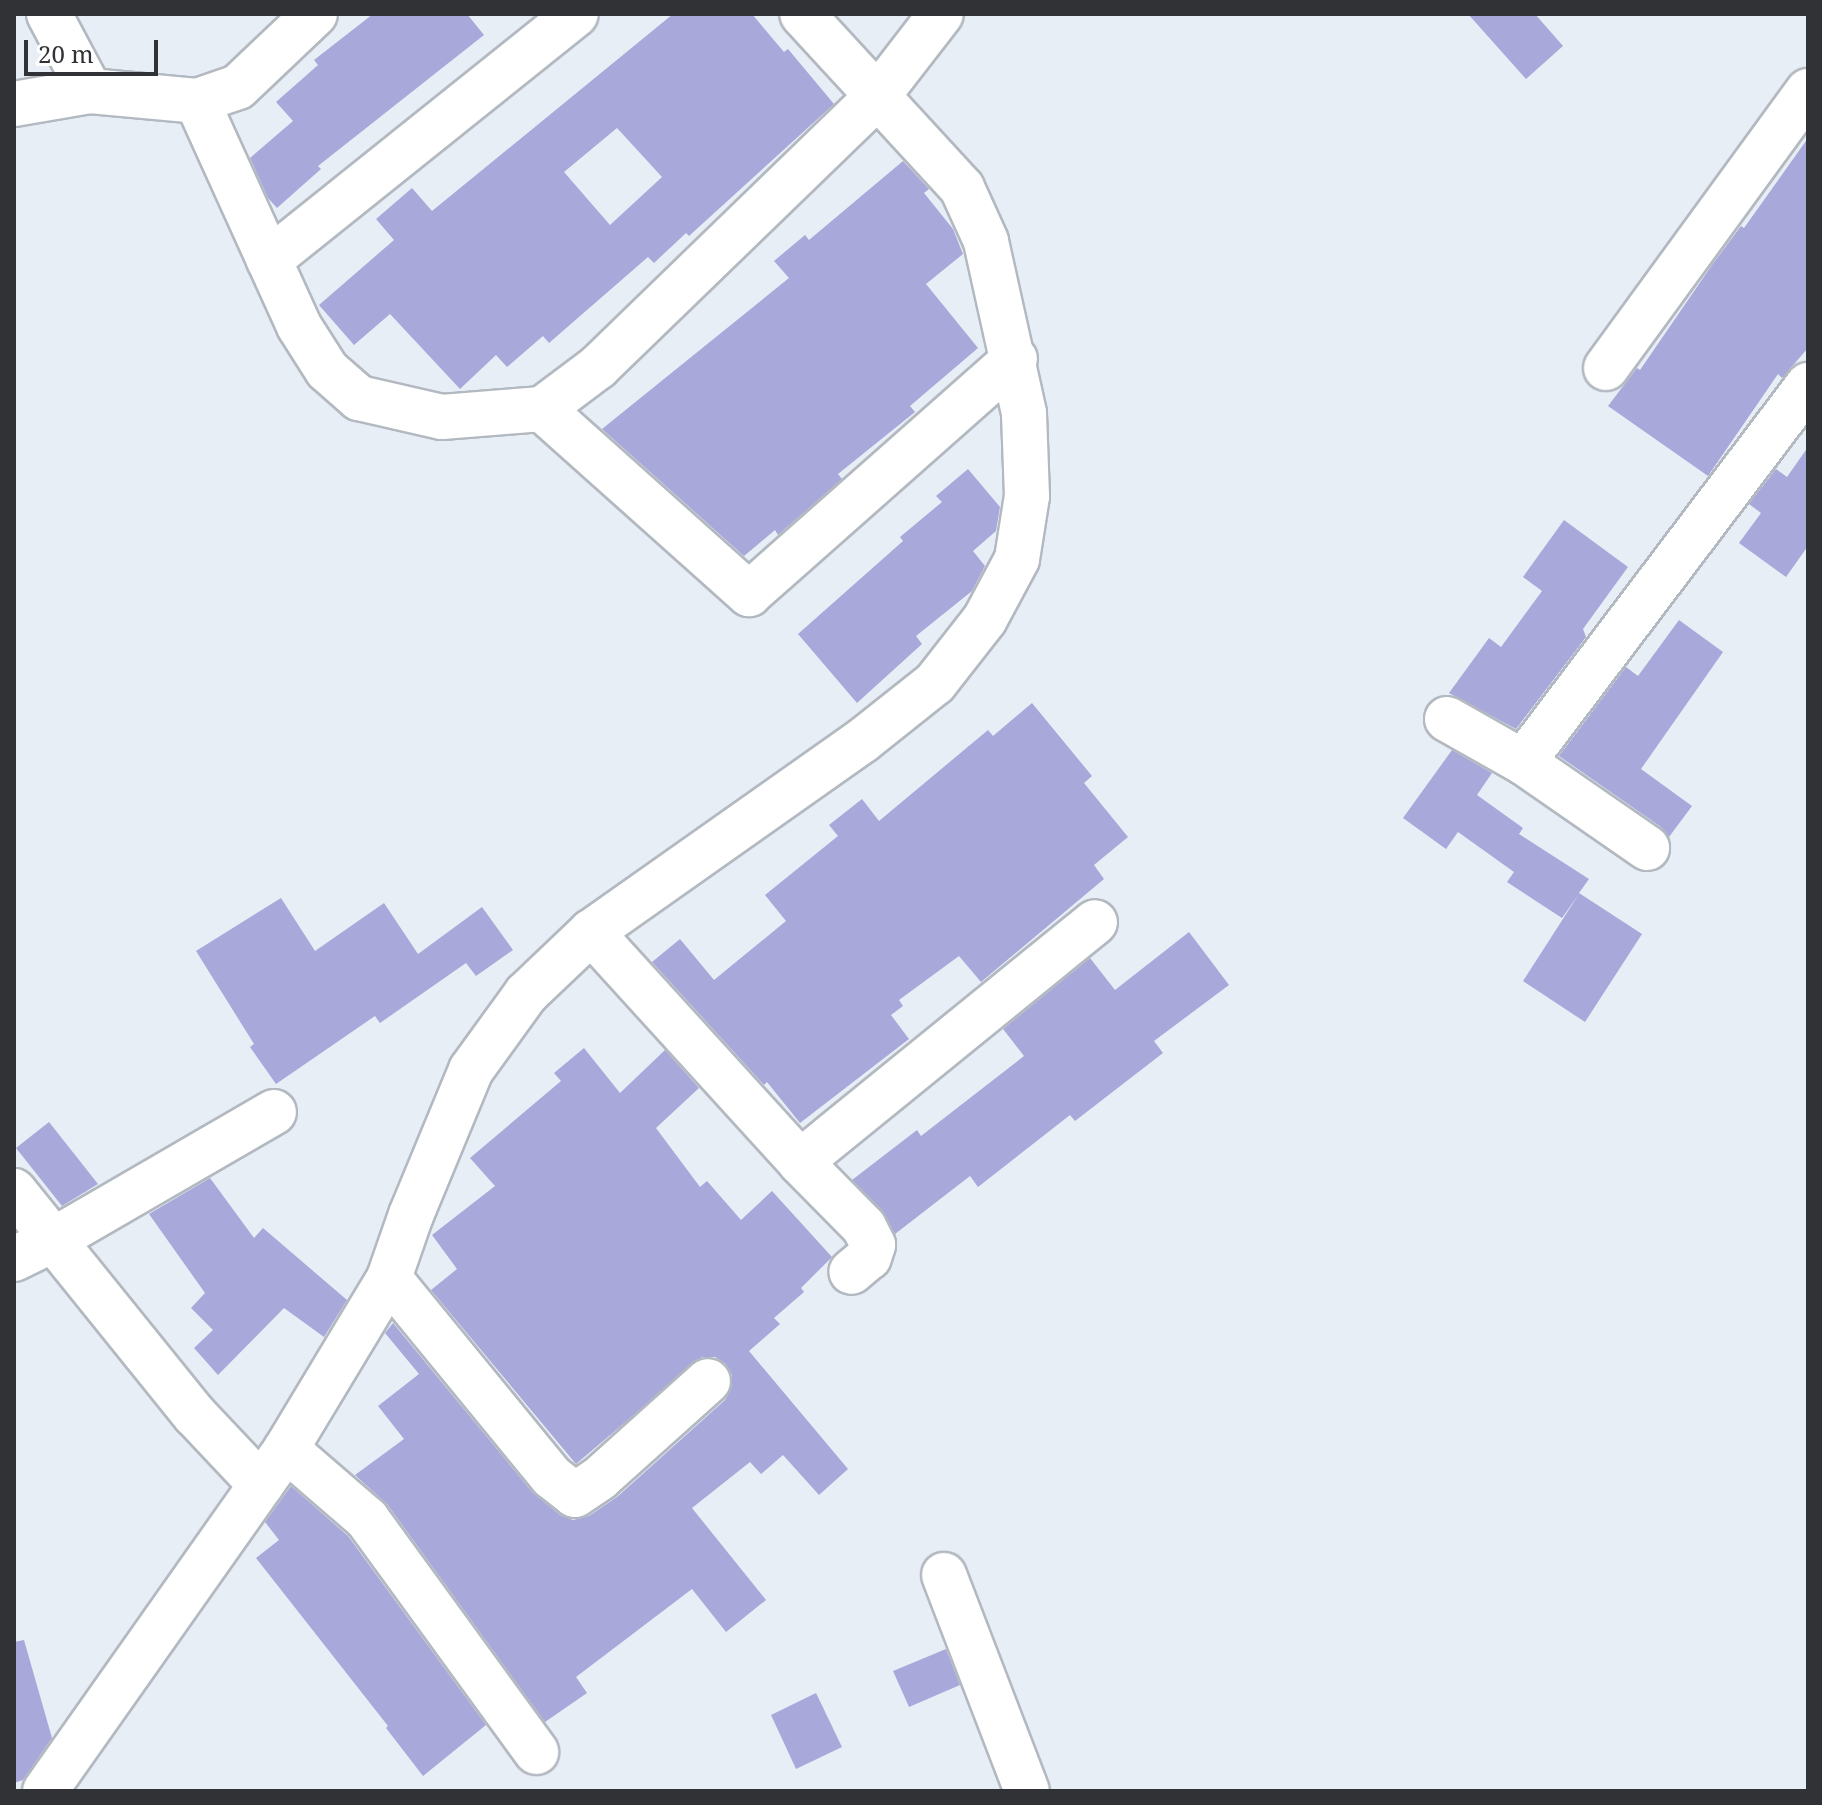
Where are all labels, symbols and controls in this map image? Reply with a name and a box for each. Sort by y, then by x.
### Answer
scale bar [28,24,162,74]
text: 20 m [38,37,94,70]

